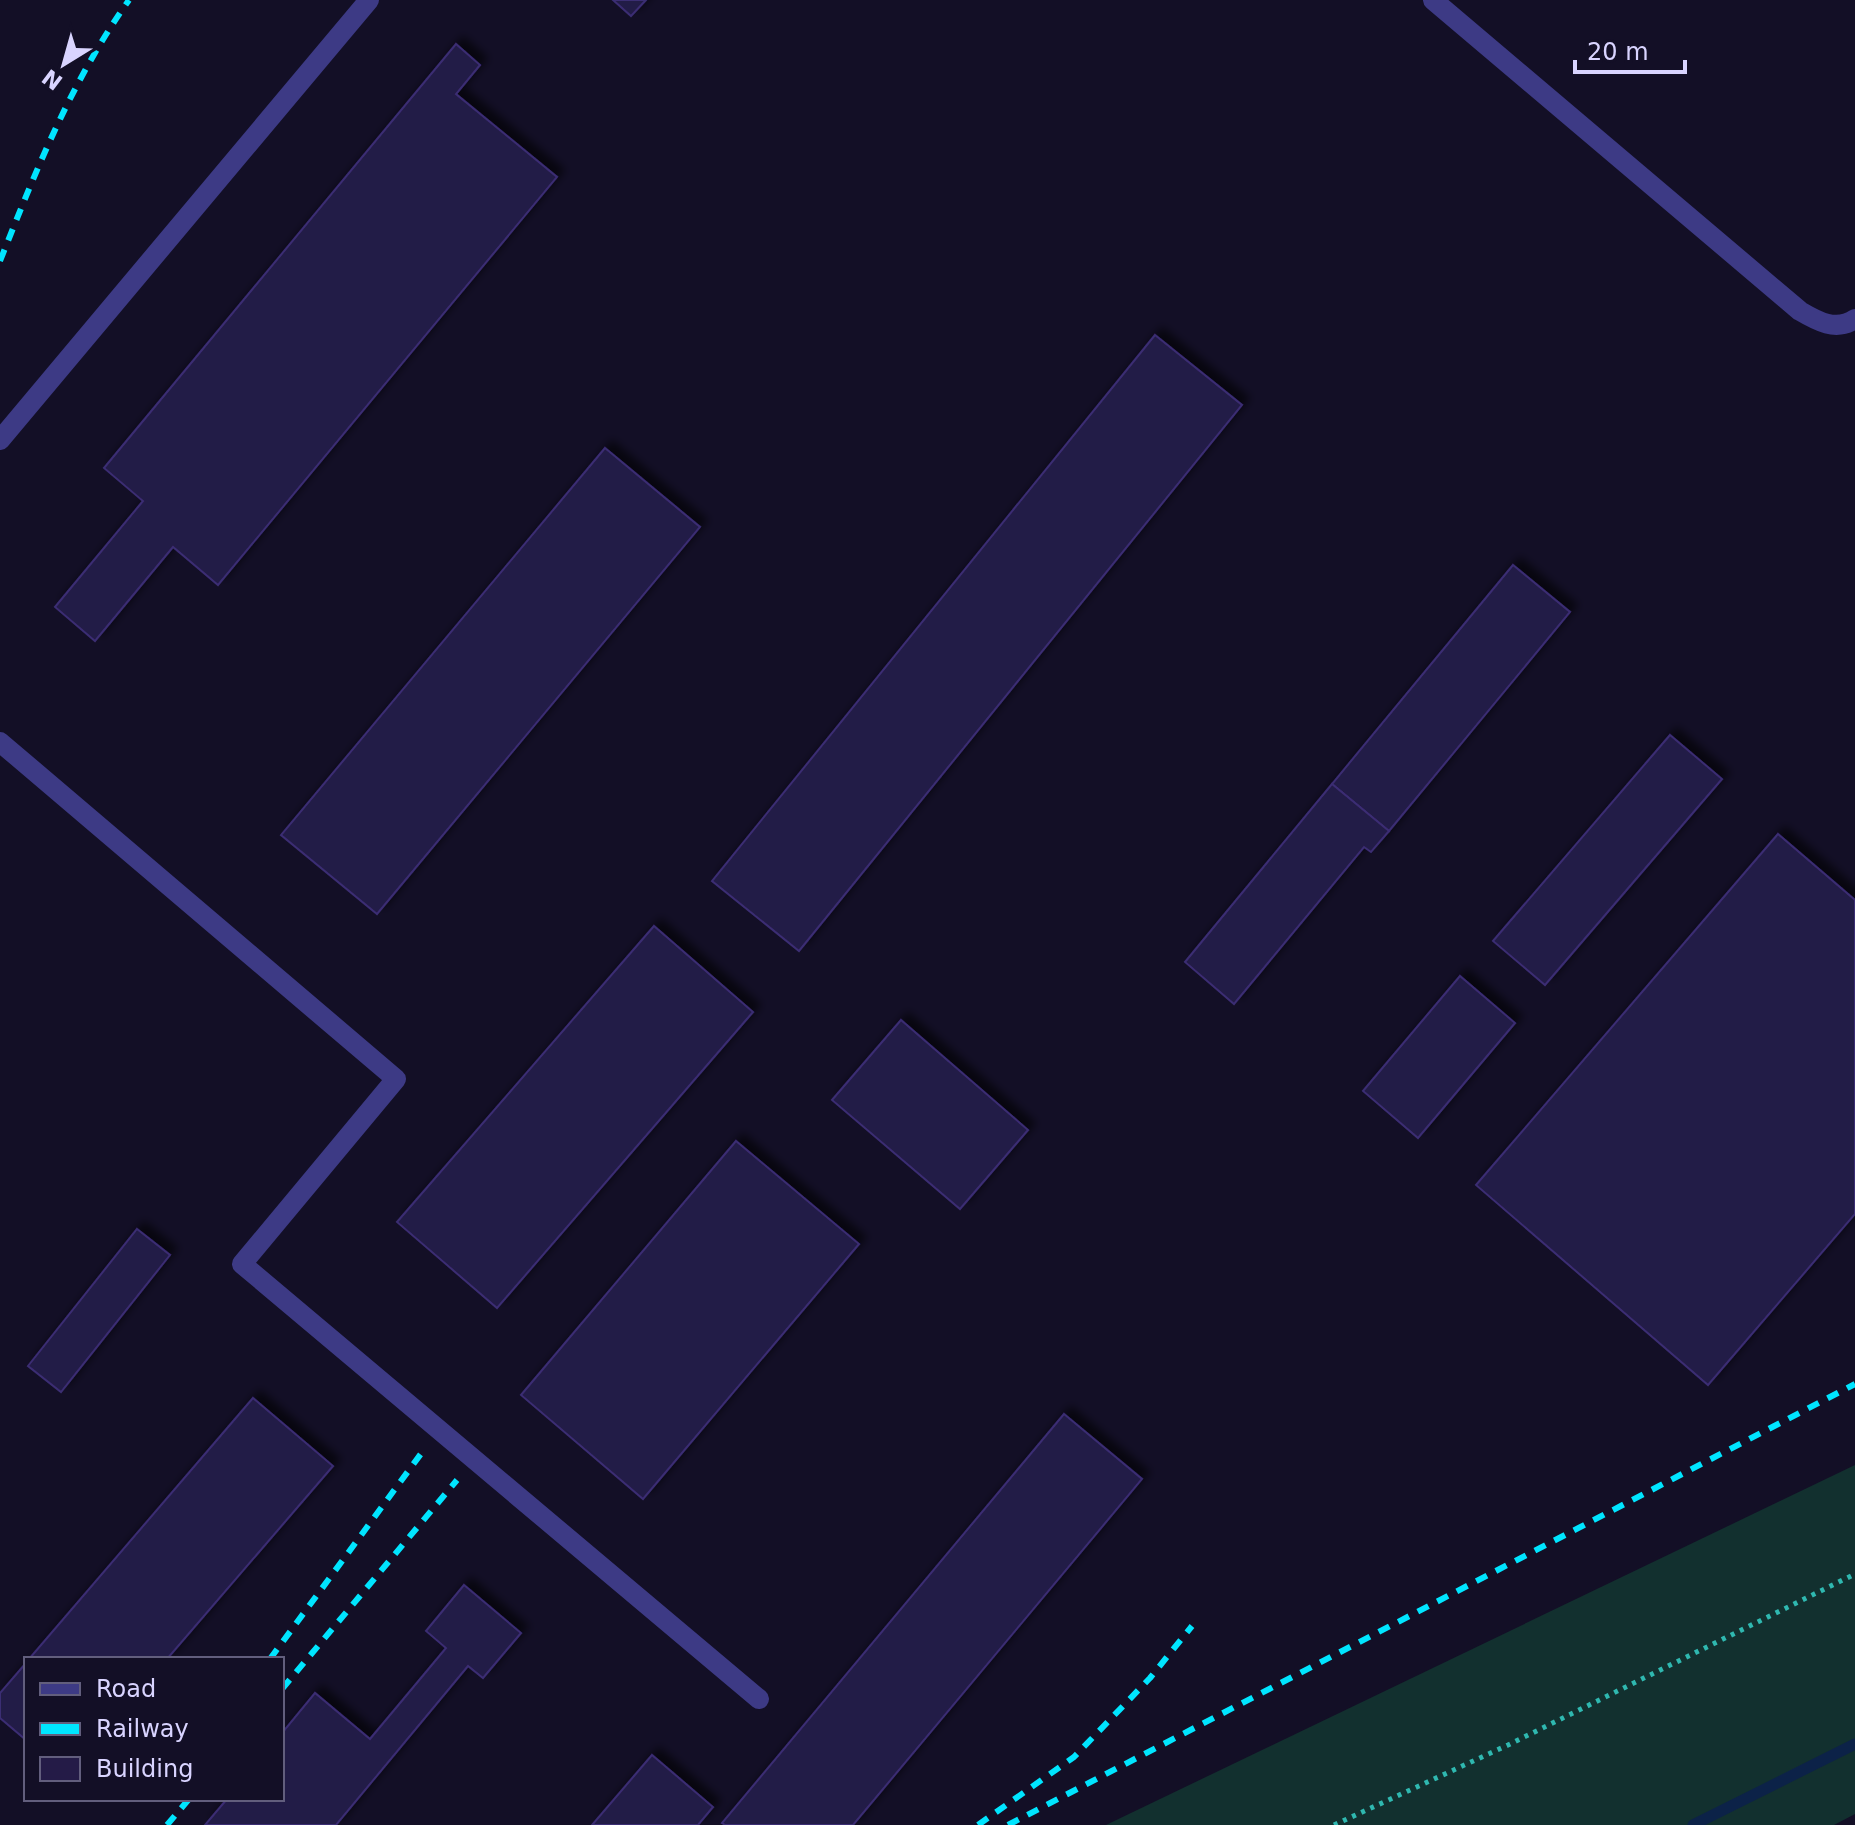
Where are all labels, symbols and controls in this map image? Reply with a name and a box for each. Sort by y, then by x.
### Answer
north arrow [24,24,104,104]
scale bar [1575,24,1685,74]
text: 20 m [1587,38,1649,66]
text: N [37,64,67,95]
legend [24,1657,284,1801]
text: Road [96,1675,156,1703]
text: Railway [96,1715,189,1743]
text: Building [96,1755,193,1783]

